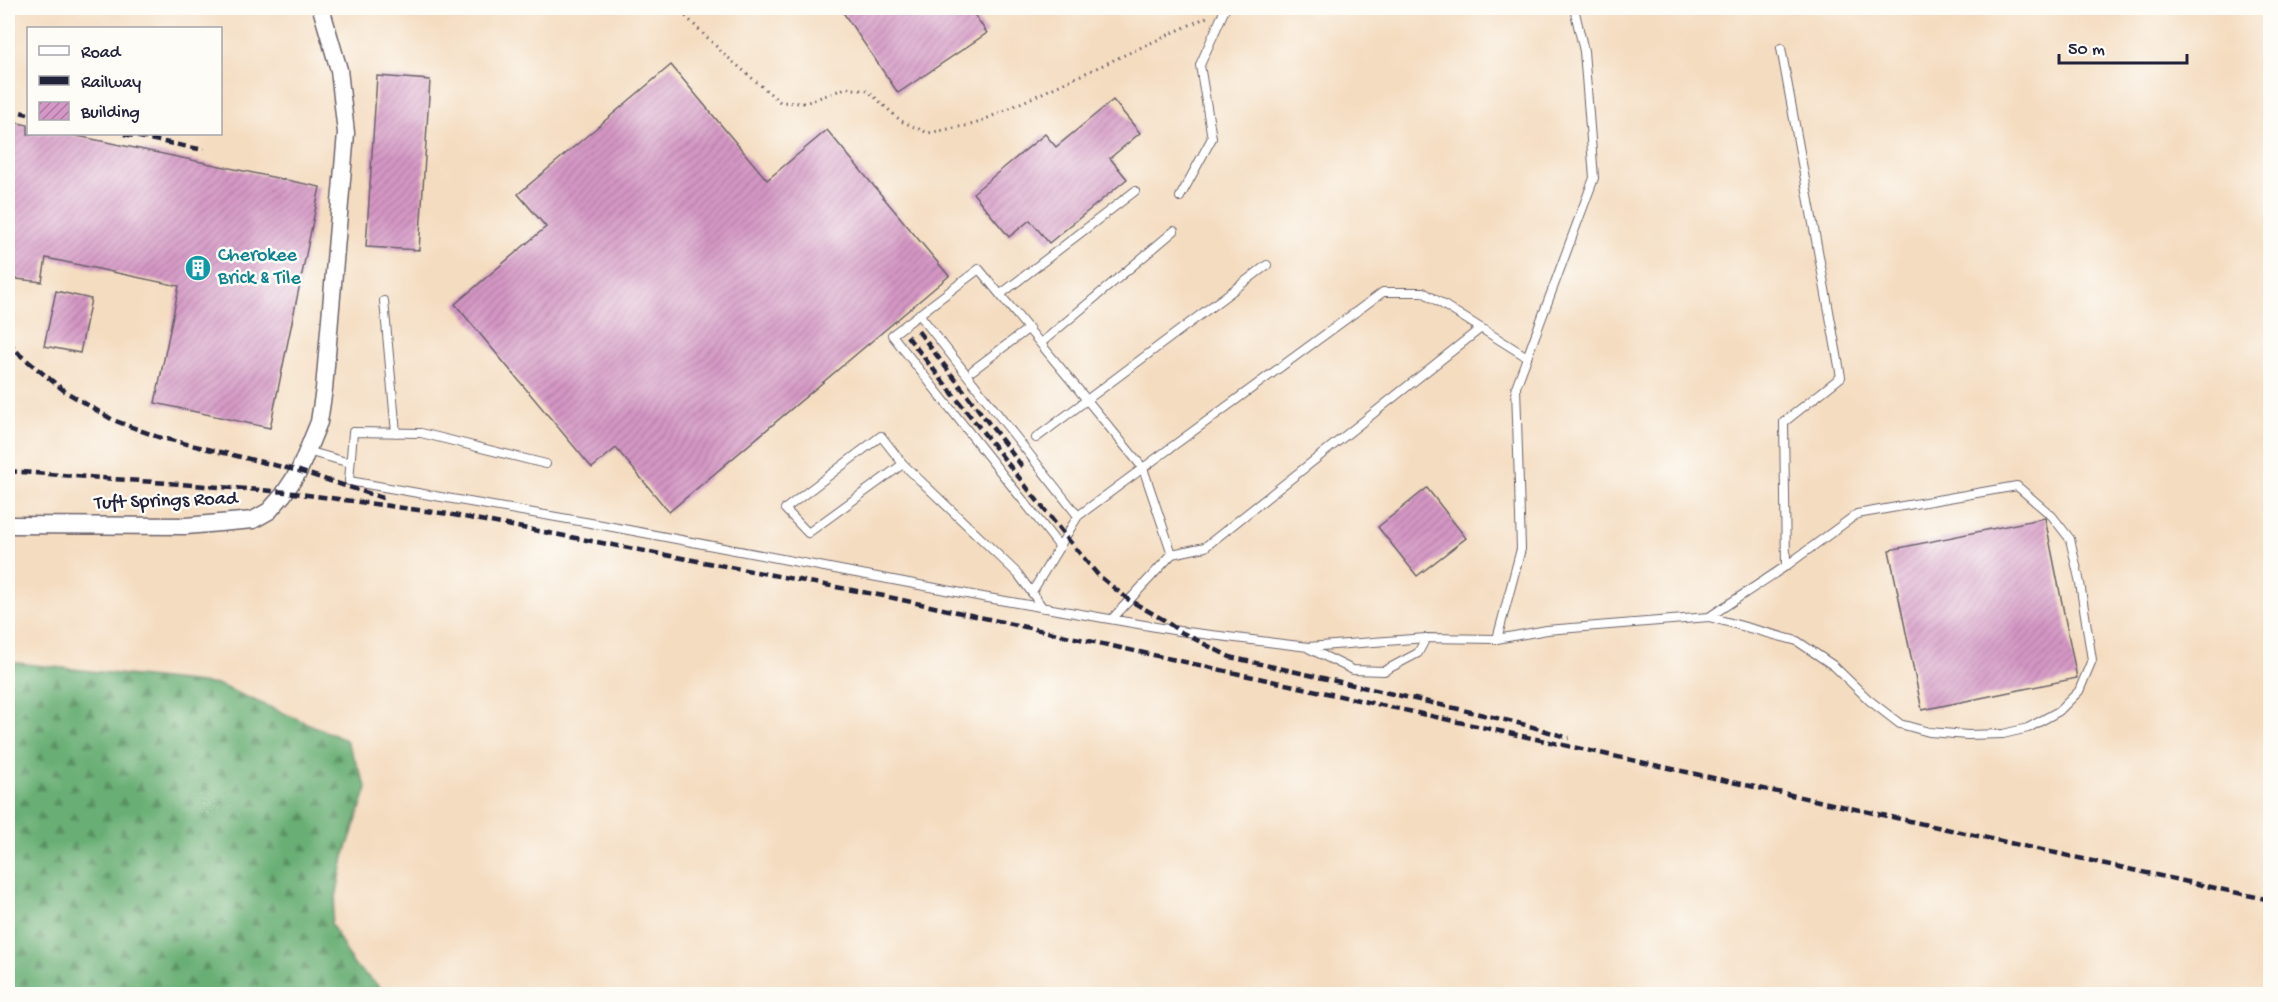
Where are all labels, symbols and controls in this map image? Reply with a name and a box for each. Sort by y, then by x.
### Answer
legend [27,27,222,135]
scale bar [2059,27,2186,65]
text: 50 m [2068,40,2105,61]
text: Road [81,43,122,64]
text: Railway [81,73,141,94]
text: Building [80,103,140,124]
place label: Cherokee Brick & Tile [217,245,301,291]
building icon: Cherokee Brick & Tile [183,253,213,283]
street label: Tuft Springs Road [93,488,240,516]

